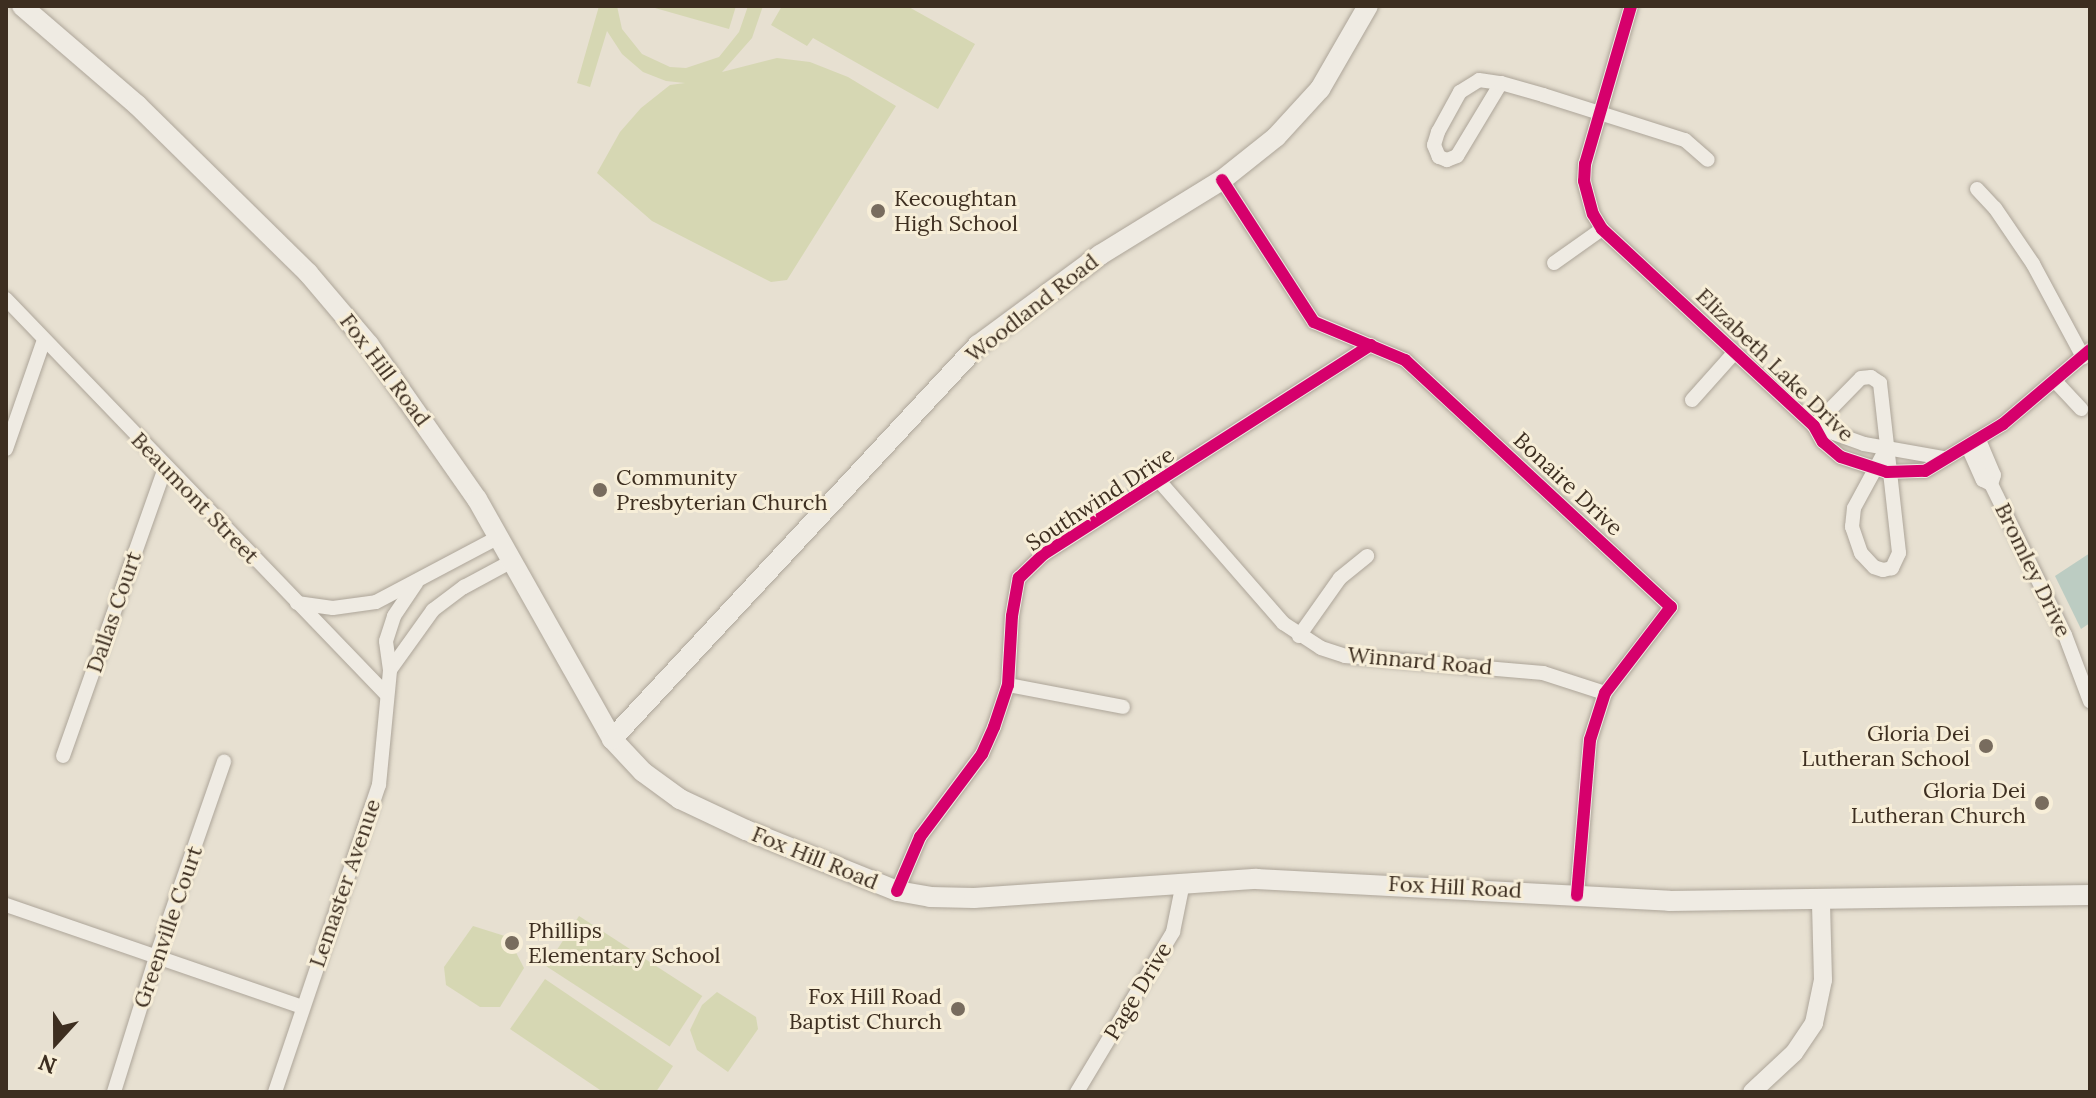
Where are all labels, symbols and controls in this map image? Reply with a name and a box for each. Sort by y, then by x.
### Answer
place label: Kecoughtan High School [894,185,1018,236]
marker: Kecoughtan High School [869,202,887,220]
street label: Woodland Road [961,248,1103,368]
street label: Elizabeth Lake Drive [1691,283,1859,447]
street label: Fox Hill Road [334,309,436,431]
street label: Beaumont Street [126,427,264,569]
street label: Bonaire Drive [1508,427,1628,541]
street label: Southwind Drive [1021,441,1179,557]
place label: Community Presbyterian Church [616,464,828,516]
marker: Community Presbyterian Church [591,481,609,499]
street label: Bromley Drive [1989,499,2077,641]
street label: Dallas Court [81,548,147,676]
street label: Winnard Road [1347,642,1493,680]
place label: Gloria Dei Lutheran School [1802,720,1970,772]
marker: Gloria Dei Lutheran School [1977,737,1995,755]
place label: Gloria Dei Lutheran Church [1851,777,2026,828]
marker: Gloria Dei Lutheran Church [2033,794,2051,812]
street label: Lemaster Avenue [304,795,386,971]
street label: Fox Hill Road [748,821,882,895]
street label: Greenville Court [128,843,208,1011]
street label: Fox Hill Road [1387,870,1523,904]
place label: Phillips Elementary School [528,917,721,968]
marker: Phillips Elementary School [503,934,521,952]
street label: Page Drive [1099,937,1177,1045]
place label: Fox Hill Road Baptist Church [789,983,942,1034]
marker: Fox Hill Road Baptist Church [949,1000,967,1018]
north arrow [16,1002,96,1082]
text: N [34,1048,60,1081]

